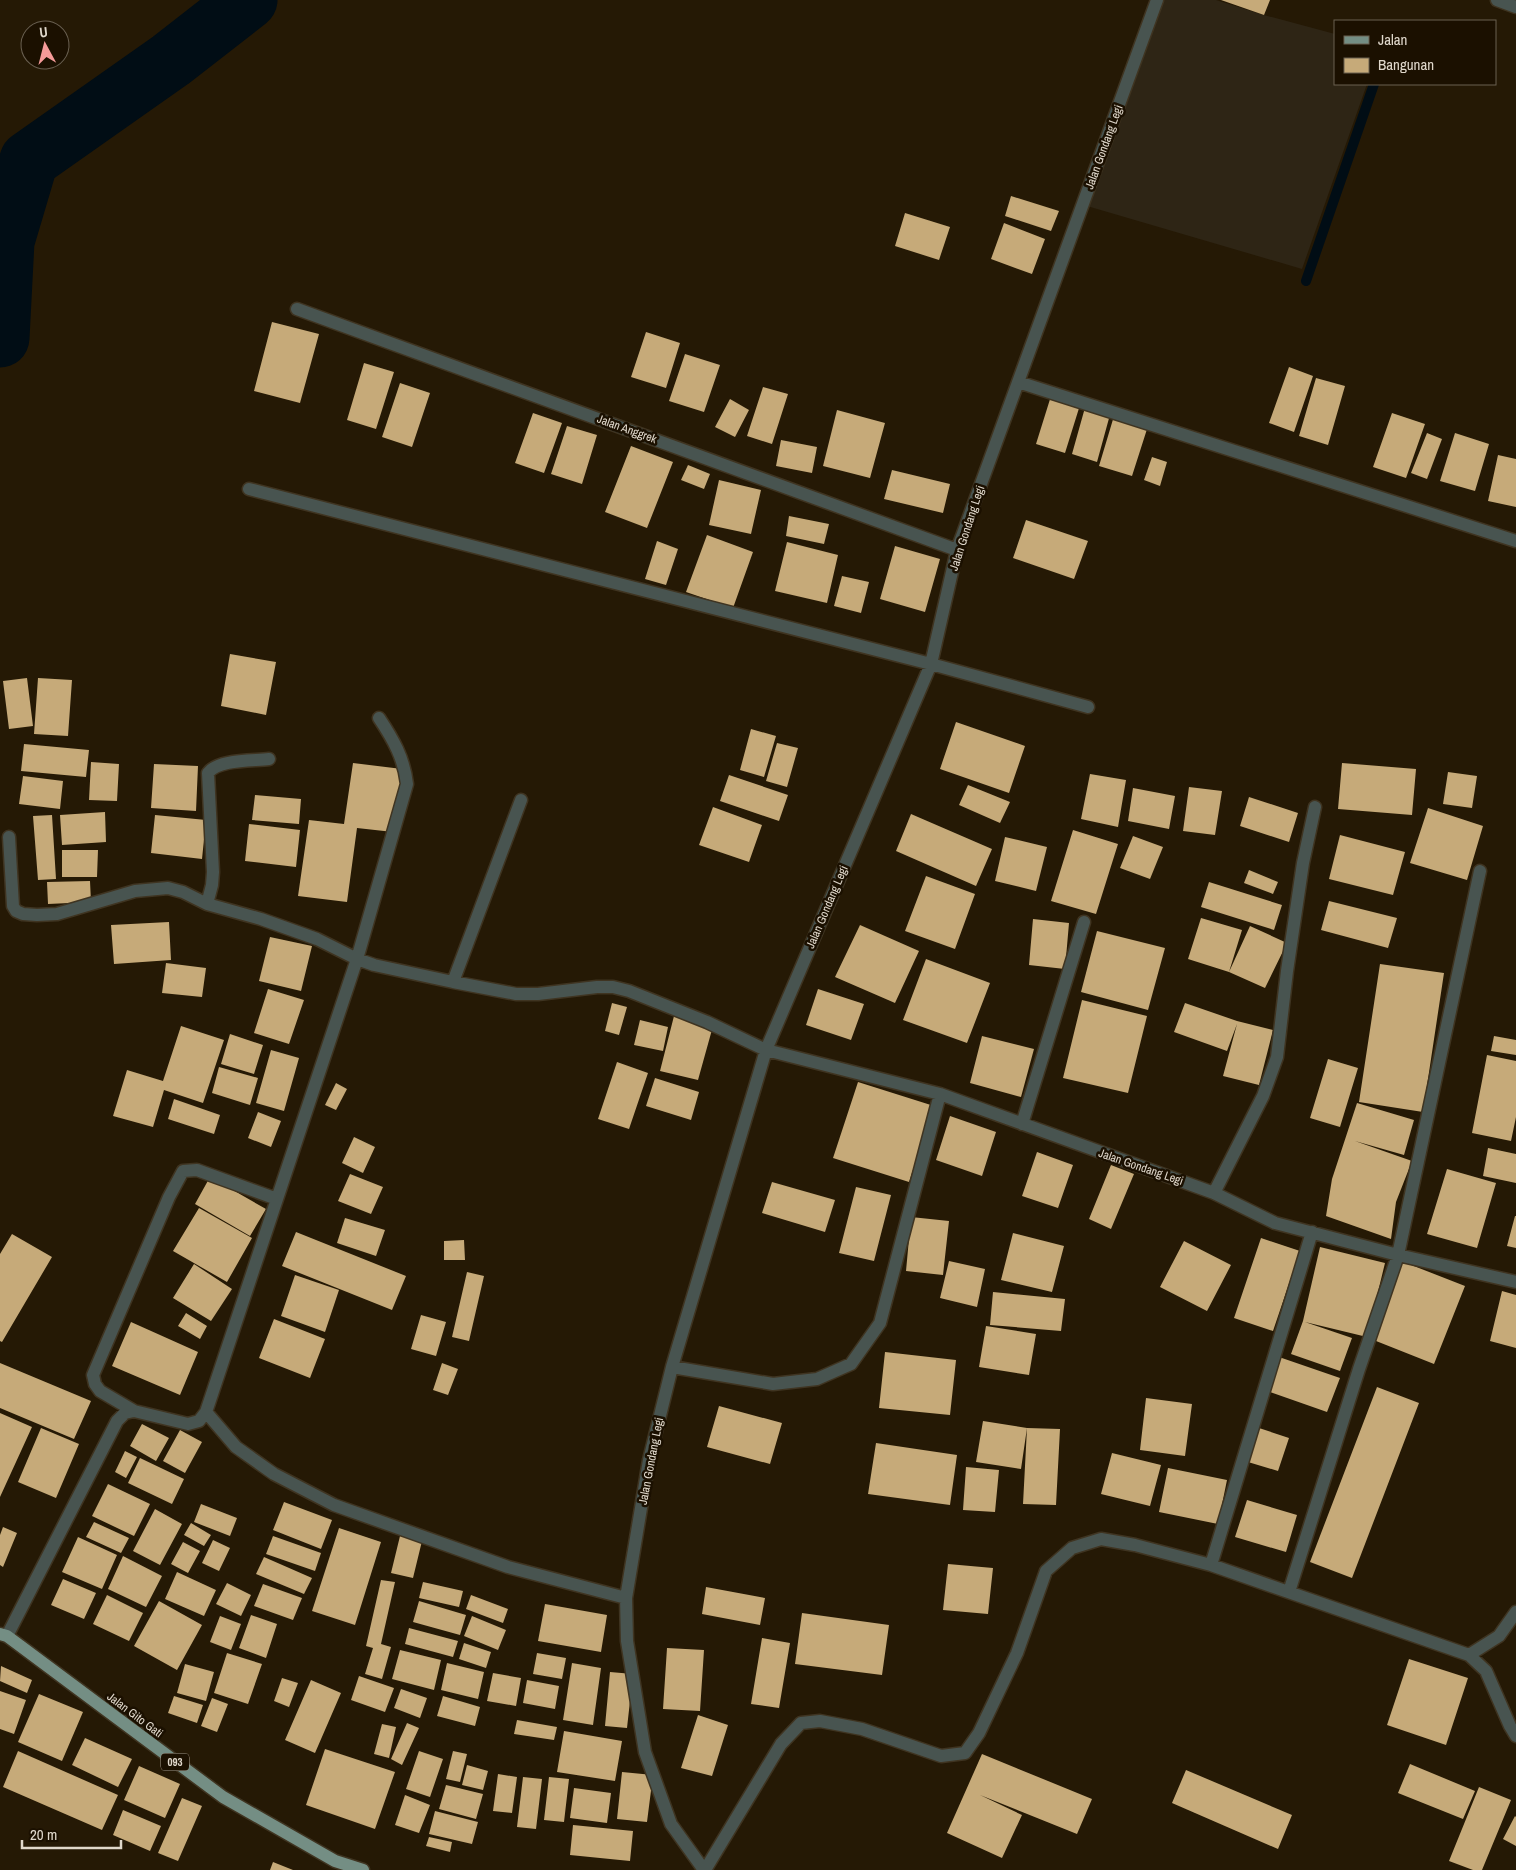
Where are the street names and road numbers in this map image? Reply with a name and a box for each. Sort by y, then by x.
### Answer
street label: Jalan Gondang Legi [1081,103,1127,191]
street label: Jalan Anggrek [595,411,659,447]
street label: Jalan Gondang Legi [946,483,988,573]
street label: Jalan Gondang Legi [802,863,852,951]
street label: Jalan Gondang Legi [1096,1145,1186,1189]
street label: Jalan Gondang Legi [635,1416,667,1506]
street label: Jalan Gito Gati [104,1689,166,1741]
road number: 093 [161,1754,189,1770]

